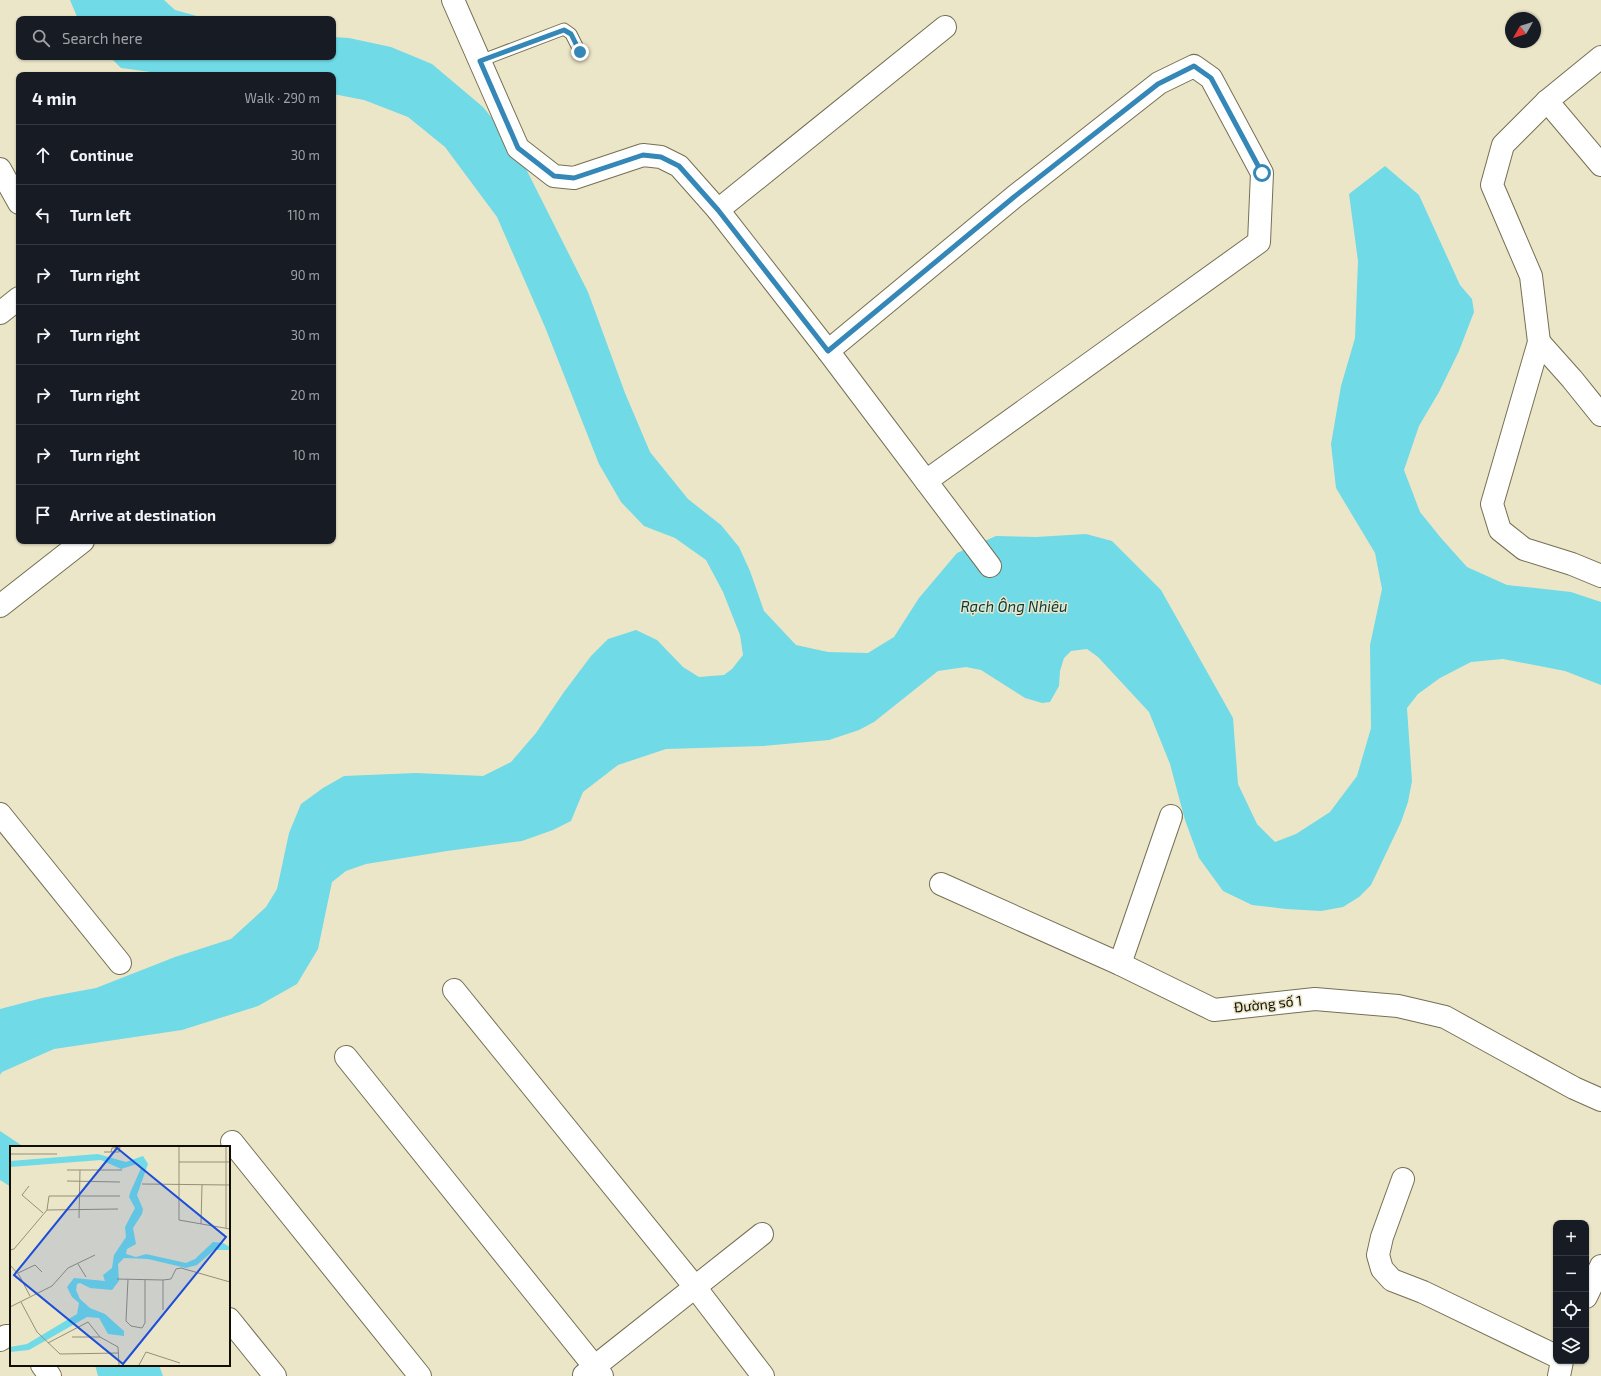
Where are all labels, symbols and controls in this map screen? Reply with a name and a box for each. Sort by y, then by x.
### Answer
north arrow [1505,12,1541,48]
search box [16,16,336,60]
icon: search [30,27,52,49]
text: Search here [62,29,143,47]
route end [571,43,589,61]
text: 4 min [32,88,76,108]
text: Walk · 290 m [245,90,320,106]
icon: ahead [32,144,54,166]
text: Continue [70,146,133,164]
text: 30 m [291,147,320,163]
route start [1253,164,1271,182]
icon: left [32,204,54,226]
text: Turn left [70,206,131,224]
text: 110 m [288,207,320,223]
icon: right [32,264,54,286]
text: Turn right [70,266,140,284]
text: 90 m [290,267,320,283]
icon: right [32,324,54,346]
text: Turn right [70,326,140,344]
text: 30 m [291,327,320,343]
icon: right [32,384,54,406]
text: Turn right [70,386,140,404]
text: 20 m [291,387,320,403]
icon: right [32,444,54,466]
text: Turn right [70,446,140,464]
text: 10 m [293,447,320,463]
icon: arrive [32,504,54,526]
text: Arrive at destination [70,506,216,524]
water label: Rạch Ông Nhiêu [960,597,1068,615]
street label: Đường số 1 [1233,991,1303,1016]
inset map [10,1146,230,1366]
map controls [1553,1220,1589,1364]
button: + [1553,1220,1589,1256]
button: − [1553,1256,1589,1292]
button: locate [1553,1292,1589,1328]
button: layers [1553,1328,1589,1364]

